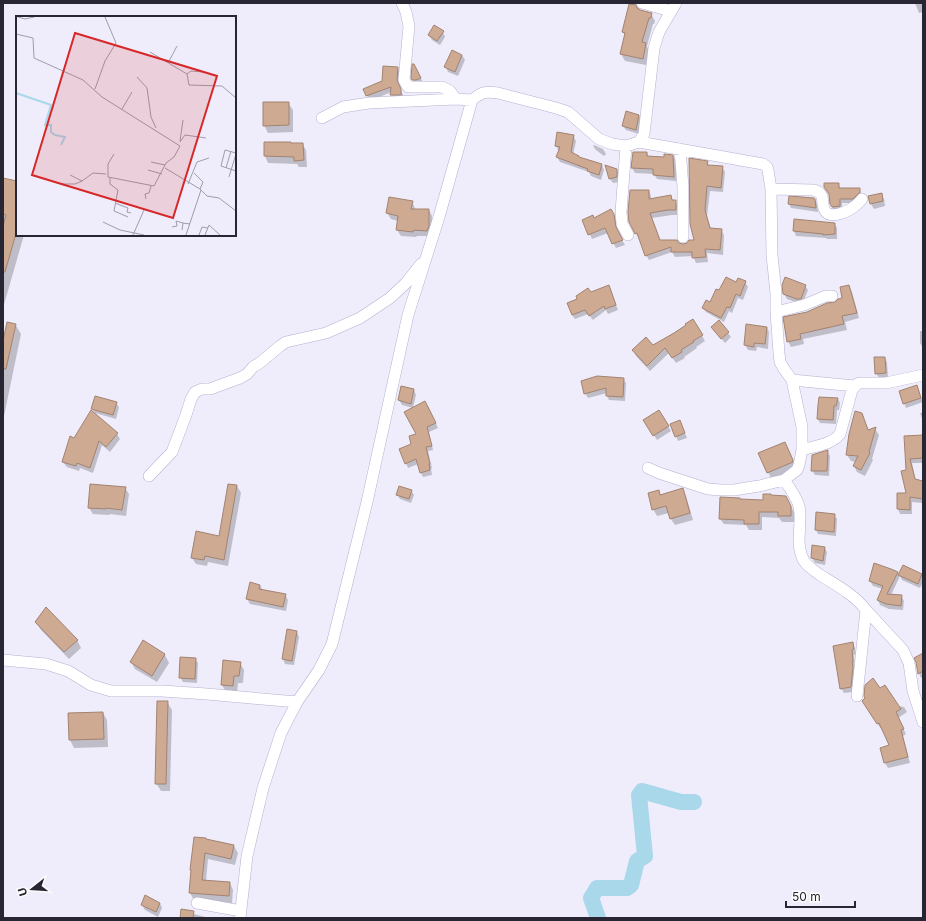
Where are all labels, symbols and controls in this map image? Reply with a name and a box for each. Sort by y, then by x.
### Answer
inset map [16,16,236,236]
north arrow [12,869,52,909]
scale bar [786,883,855,909]
text: U [15,886,30,898]
text: 50 m [792,889,821,904]

